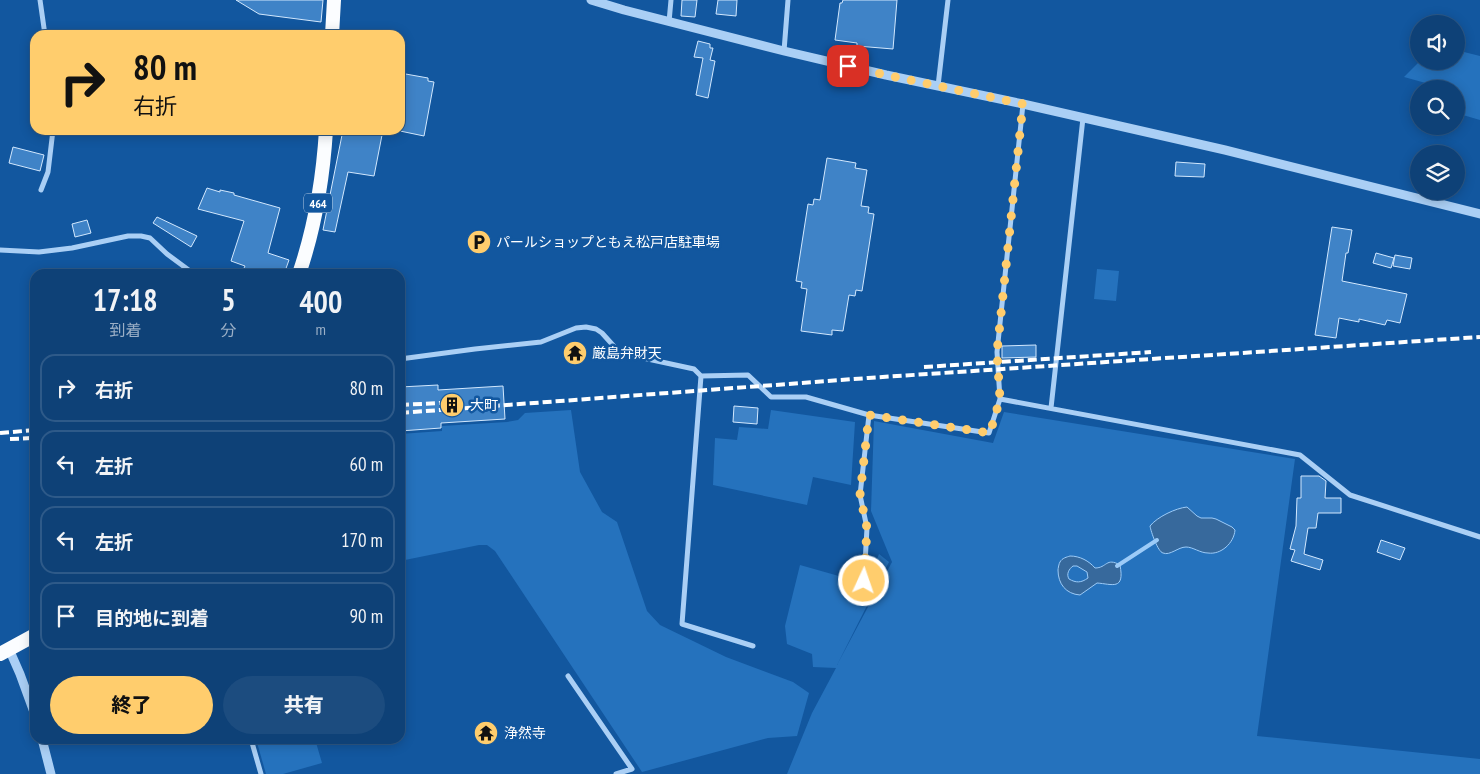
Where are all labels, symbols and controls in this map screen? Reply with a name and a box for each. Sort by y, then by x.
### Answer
map controls [1410,15,1465,200]
button: sound [1410,15,1465,70]
text: 80 m [133,44,197,90]
pin [827,45,869,87]
icon: right [50,50,115,115]
icon: arrive [834,52,862,80]
button: search [1410,80,1465,135]
text: 右折 [133,92,177,120]
button: layers [1410,145,1465,200]
road number: 464 [304,194,332,212]
parking icon: パールショップともえ松戸店駐車場 [466,229,492,255]
place label: パールショップともえ松戸店駐車場 [496,233,720,251]
text: 17:18 [93,280,158,319]
text: 5 [221,280,236,319]
text: 400 [299,282,342,321]
text: m [316,319,326,339]
text: 到着 [109,320,141,340]
text: 分 [220,320,236,340]
temple icon: 厳島弁財天 [562,340,588,366]
place label: 厳島弁財天 [592,344,662,362]
icon: right [52,374,80,402]
text: 80 m [350,376,383,400]
text: 右折 [95,378,133,402]
building icon: 大町 [439,392,465,418]
place label: 大町 [470,396,498,414]
icon: left [52,450,80,478]
text: 60 m [350,452,383,476]
text: 左折 [95,454,133,478]
icon: left [52,526,80,554]
text: 170 m [341,528,383,552]
text: 左折 [95,530,133,554]
position arrow [837,554,889,606]
icon: arrive [52,602,80,630]
text: 90 m [350,604,383,628]
text: 目的地に到着 [95,606,209,630]
button: 終了 [50,676,213,734]
button: 共有 [223,676,385,734]
temple icon: 浄然寺 [473,720,499,746]
place label: 浄然寺 [504,724,546,742]

